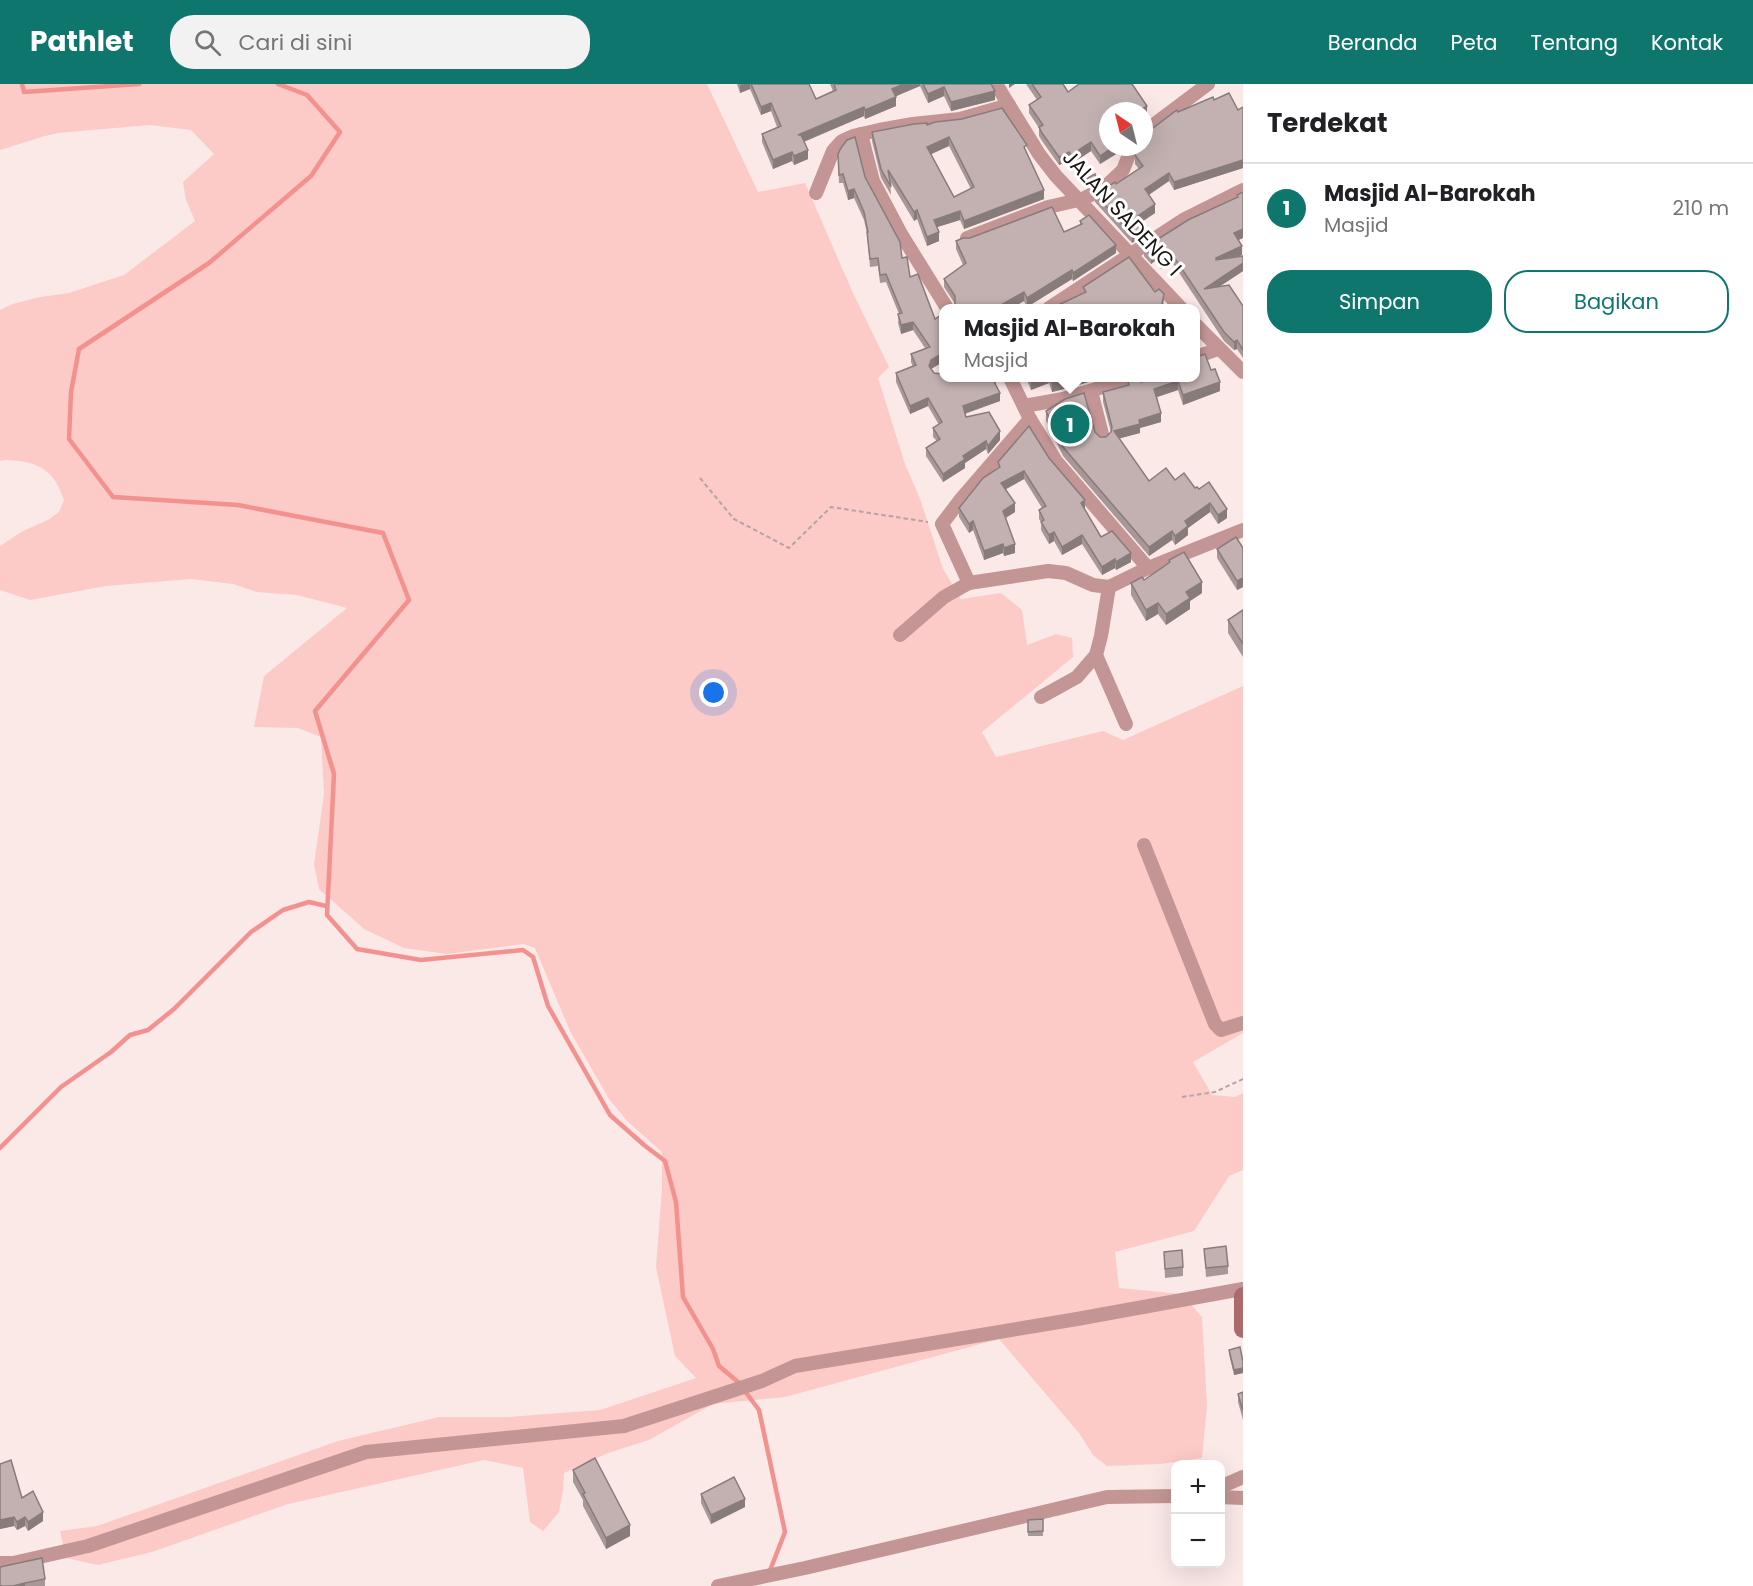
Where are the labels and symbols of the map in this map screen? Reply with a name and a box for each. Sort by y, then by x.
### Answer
north arrow [1099,102,1153,156]
street label: JALAN SADENG I [1056,143,1189,282]
pin: 1 [1050,402,1090,446]
your location [699,678,728,707]

